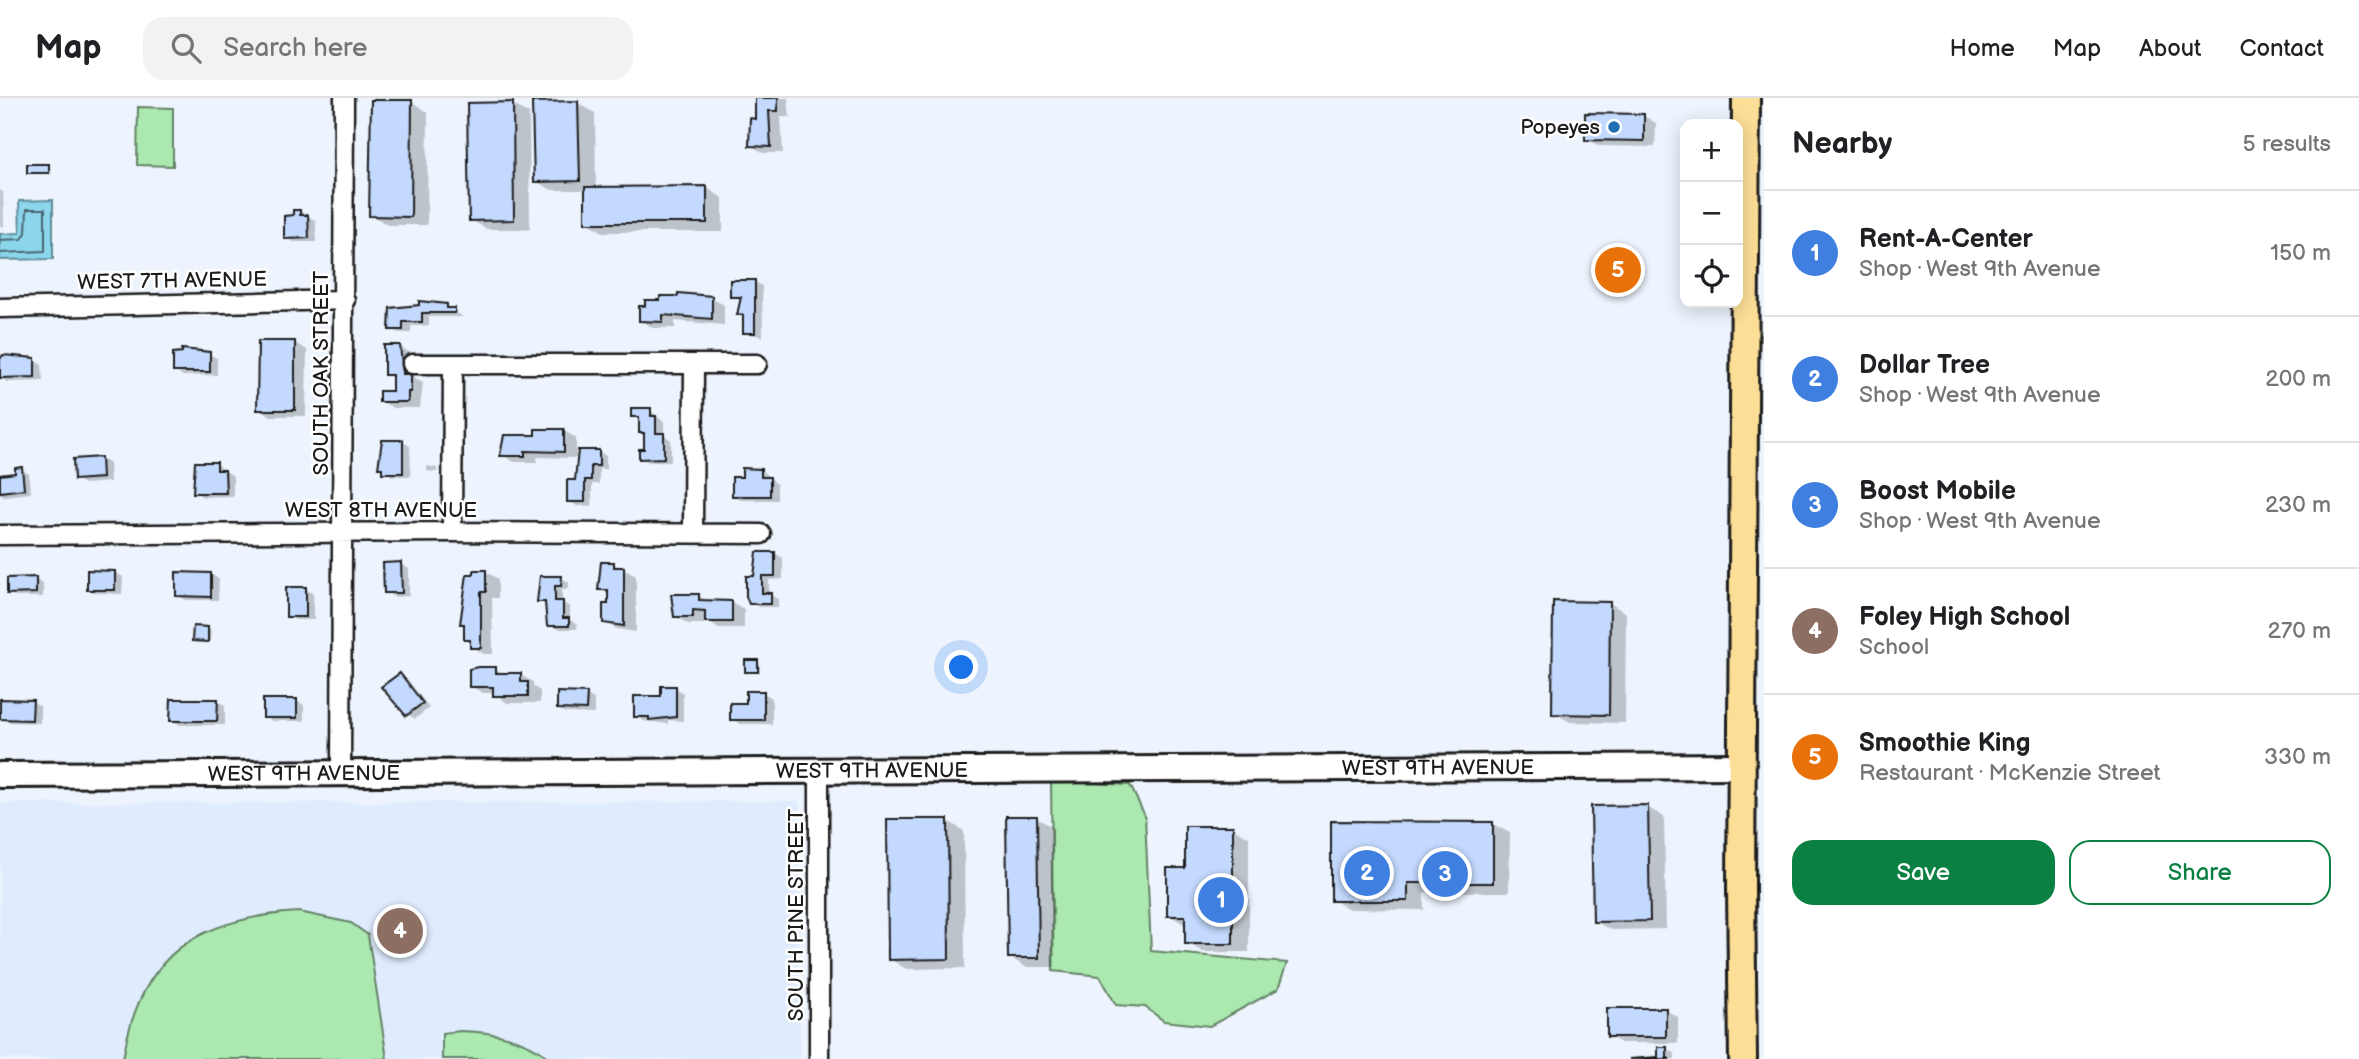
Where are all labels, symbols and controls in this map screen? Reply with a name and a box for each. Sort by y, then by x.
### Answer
search box [143,17,633,80]
text: Map [35,28,101,68]
icon: search [167,29,205,67]
text: Search here [223,33,367,64]
text: Home [1950,34,2015,63]
text: Map [2053,34,2101,63]
text: About [2139,34,2201,63]
text: Contact [2239,34,2324,63]
place label: Popeyes [1520,115,1600,140]
marker: Popeyes [1606,119,1622,135]
map controls [1680,119,1743,308]
button: + [1680,119,1743,182]
text: Nearby [1792,126,1892,162]
text: 5 results [2243,130,2331,158]
button: − [1680,182,1743,245]
text: Rent-A-Center [1859,224,2033,255]
text: 1 [1810,239,1820,267]
text: 150 m [2270,239,2331,267]
pin: 5 [1595,244,1641,296]
button: locate [1680,245,1743,308]
text: Shop · West 9th Avenue [1859,255,2101,283]
street label: WEST 7TH AVENUE [77,267,267,295]
street label: SOUTH OAK STREET [309,270,334,475]
text: Dollar Tree [1859,350,1990,381]
text: 2 [1808,365,1822,393]
text: 200 m [2265,365,2331,393]
text: Shop · West 9th Avenue [1859,381,2101,409]
text: Boost Mobile [1859,476,2016,507]
text: 3 [1808,491,1822,519]
text: 230 m [2265,491,2331,519]
street label: WEST 8TH AVENUE [285,498,477,523]
text: Shop · West 9th Avenue [1859,507,2101,535]
text: Foley High School [1859,602,2070,633]
text: 4 [1808,617,1822,645]
text: 270 m [2267,617,2331,645]
text: School [1859,633,1929,661]
your location [944,650,978,684]
text: Smoothie King [1859,728,2031,759]
text: 5 [1808,743,1822,771]
text: 330 m [2264,743,2331,771]
street label: WEST 9TH AVENUE [1342,755,1534,781]
street label: WEST 9TH AVENUE [776,757,968,783]
text: Restaurant · McKenzie Street [1859,759,2161,787]
street label: WEST 9TH AVENUE [208,760,400,786]
street label: SOUTH PINE STREET [784,808,809,1021]
button: Save [1792,840,2055,905]
button: Share [2069,840,2331,905]
pin: 2 [1344,847,1390,899]
pin: 3 [1422,848,1468,900]
pin: 1 [1198,874,1244,926]
pin: 4 [377,905,423,957]

